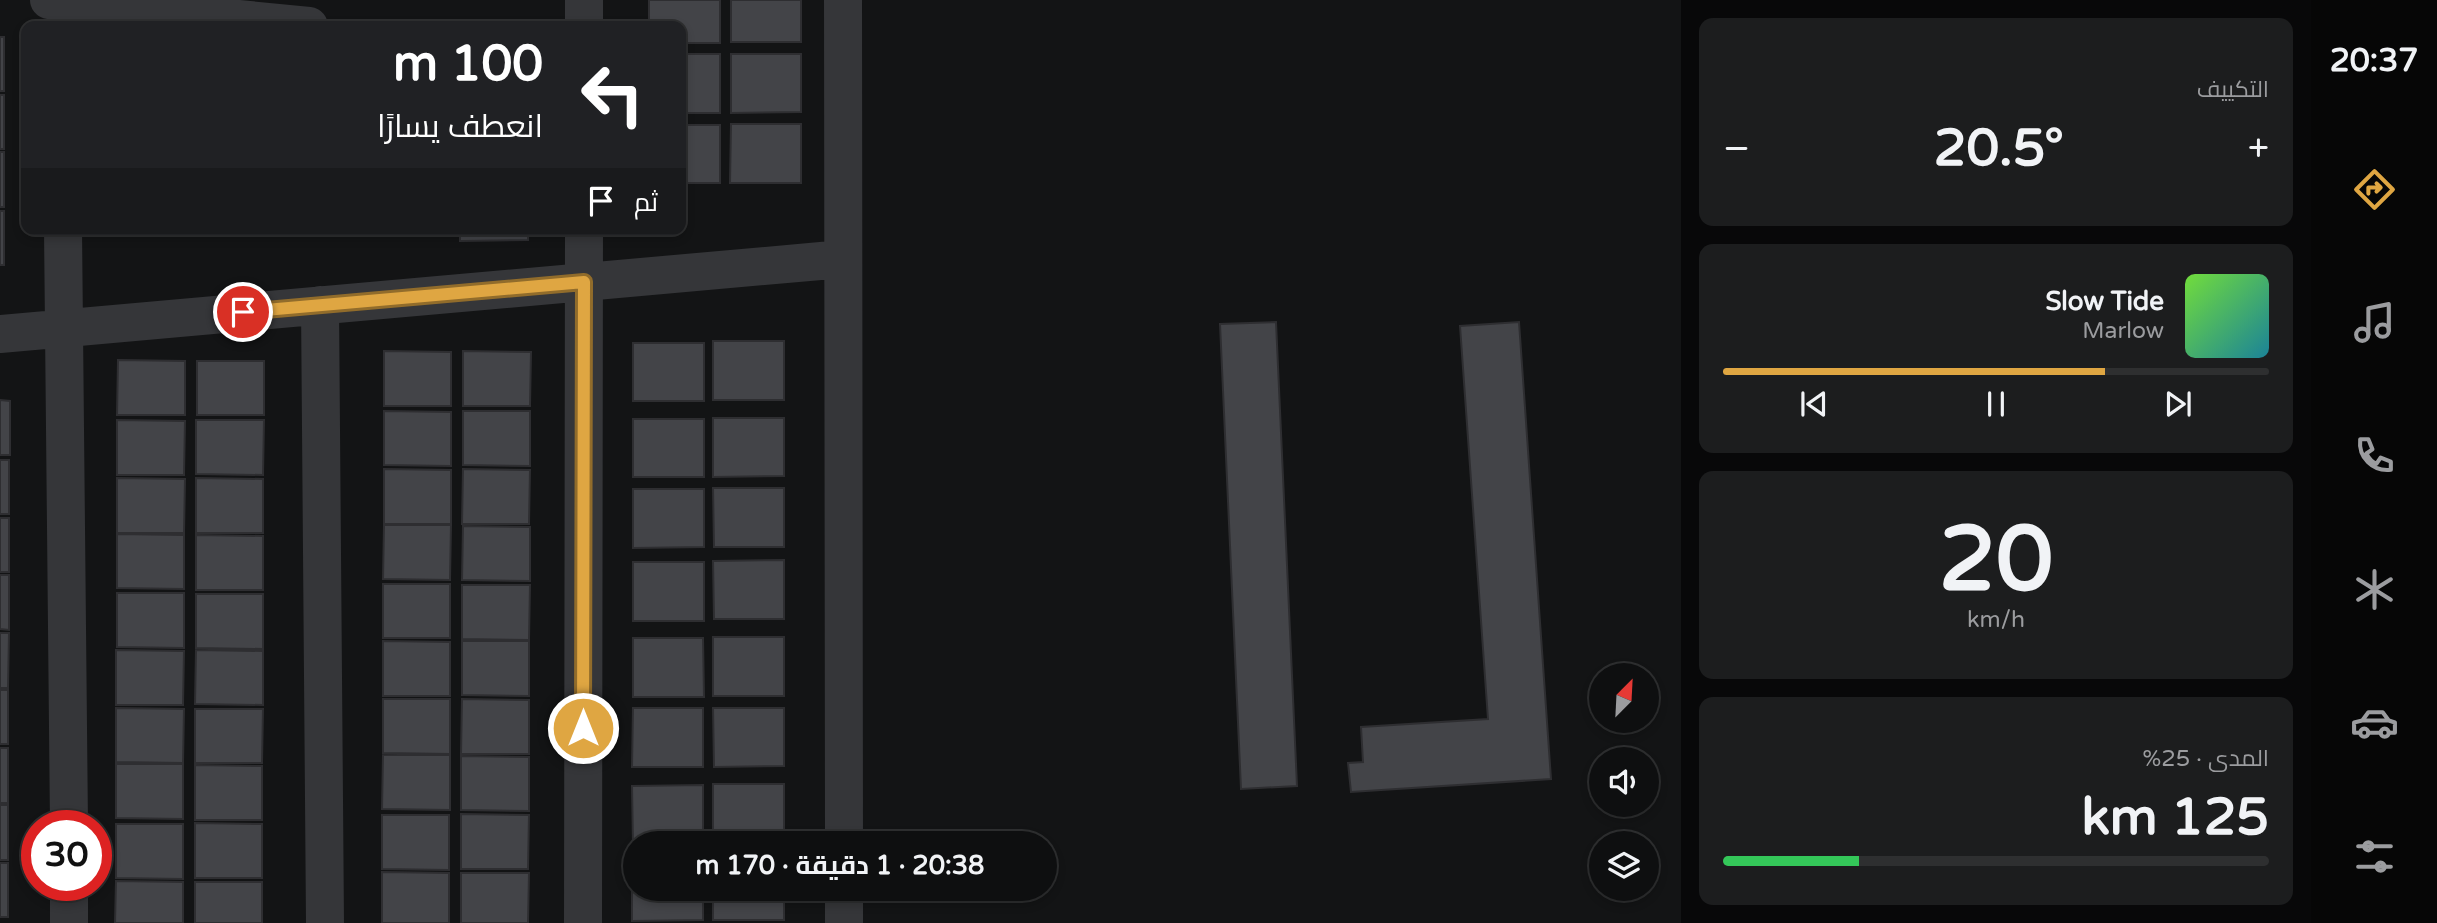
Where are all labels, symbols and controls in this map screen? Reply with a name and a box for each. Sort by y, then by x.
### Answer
text: 100 m [393,35,543,94]
text: 20:37 [2330,42,2418,80]
icon: left [567,49,658,140]
text: التكييف [2197,76,2269,104]
text: انعطف يسارًا [377,108,543,146]
text: 20.5° [1934,117,2064,180]
text: − [1723,126,1750,172]
text: + [2248,126,2269,172]
icon: directions [2350,165,2399,214]
icon: arrive [582,182,620,220]
text: ثم [634,187,658,218]
pin [213,282,273,342]
text: Slow Tide [2046,286,2164,317]
icon: arrive [224,293,262,331]
icon: music [2350,298,2399,347]
text: Marlow [2082,317,2164,345]
icon: previous [1795,385,1833,423]
icon: pause [1977,385,2015,423]
icon: next [2159,385,2197,423]
icon: phone [2350,431,2399,480]
text: 20 [1939,505,2053,615]
icon: climate [2350,565,2399,614]
text: km/h [1967,606,2025,634]
north arrow [1589,663,1659,733]
map controls [1589,663,1659,901]
position arrow [546,691,620,765]
icon: car [2350,698,2399,747]
text: المدى · 25% [2142,745,2269,773]
button: sound [1589,747,1659,817]
text: 125 km [2081,786,2269,849]
speed limit sign: 30 [21,810,112,901]
button: layers [1589,831,1659,901]
icon: filters [2350,832,2399,881]
text: 20:38 · 1 دقيقة · 170 m [696,850,984,881]

